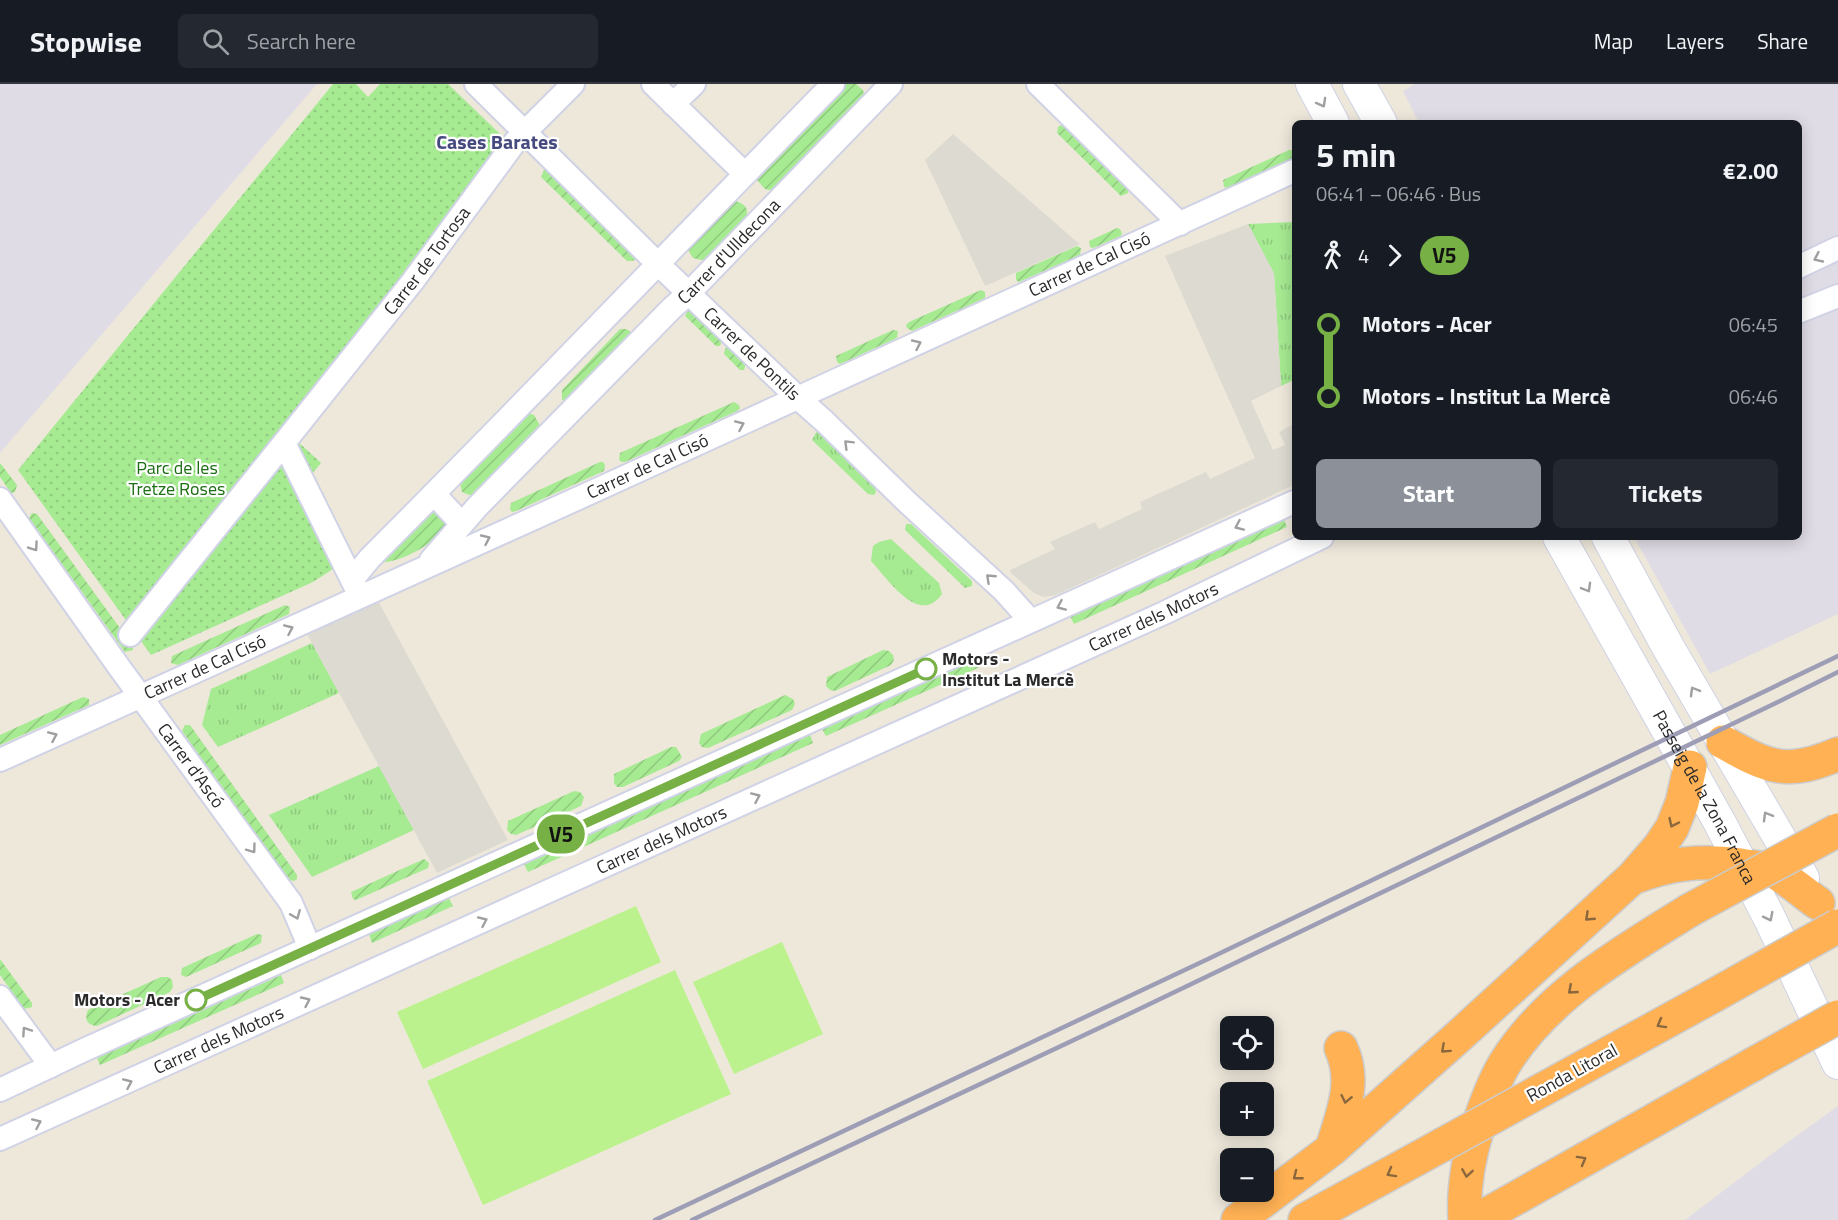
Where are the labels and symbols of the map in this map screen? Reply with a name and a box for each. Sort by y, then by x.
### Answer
one-way arrow [1315,97,1327,108]
district label: Cases Barates [436,126,558,157]
street label: Carrer d'Ulldecona [671,192,786,310]
street label: Carrer de Tortosa [377,201,476,321]
street label: Carrer de Cal Cisó [1024,224,1155,304]
one-way arrow [1814,250,1825,262]
street label: Carrer de Pontils [698,300,807,407]
one-way arrow [911,339,922,351]
one-way arrow [734,420,745,432]
street label: Carrer de Cal Cisó [582,426,713,506]
one-way arrow [845,441,856,452]
park label: Parc de les Tretze Roses [129,454,225,502]
one-way arrow [1234,519,1245,531]
one-way arrow [479,535,490,547]
one-way arrow [27,541,38,552]
one-way arrow [986,574,996,585]
street label: Carrer dels Motors [1084,575,1223,658]
one-way arrow [1580,582,1592,592]
one-way arrow [1056,599,1067,611]
one-way arrow [283,624,294,636]
street label: Carrer de Cal Cisó [139,627,270,706]
place label: Motors - Institut La Mercè [942,645,1074,693]
marker: Motors - Institut La Mercè [915,658,937,680]
one-way arrow [1690,687,1701,697]
street label: Passeig de la Zona Franca [1646,705,1764,889]
street label: Carrer d'Ascó [151,717,231,813]
one-way arrow [47,731,58,743]
one-way arrow [750,792,761,804]
street label: Carrer dels Motors [592,798,731,881]
one-way arrow [1762,812,1774,822]
line badge: V5 [534,814,588,854]
one-way arrow [1669,817,1681,828]
one-way arrow [245,842,256,853]
one-way arrow [289,908,301,919]
one-way arrow [1585,910,1596,921]
one-way arrow [1761,910,1773,921]
one-way arrow [477,917,488,929]
one-way arrow [1568,983,1579,994]
place label: Motors - Acer [74,986,180,1013]
marker: Motors - Acer [185,989,207,1011]
one-way arrow [299,997,310,1009]
street label: Carrer dels Motors [149,998,288,1081]
one-way arrow [1657,1017,1668,1028]
one-way arrow [22,1027,33,1038]
street label: Ronda Litoral [1521,1036,1622,1109]
one-way arrow [1441,1042,1452,1053]
one-way arrow [122,1078,133,1090]
one-way arrow [1340,1093,1353,1103]
one-way arrow [31,1118,42,1130]
one-way arrow [1576,1156,1586,1168]
one-way arrow [1387,1166,1397,1177]
one-way arrow [1462,1168,1474,1178]
one-way arrow [1293,1169,1304,1180]

